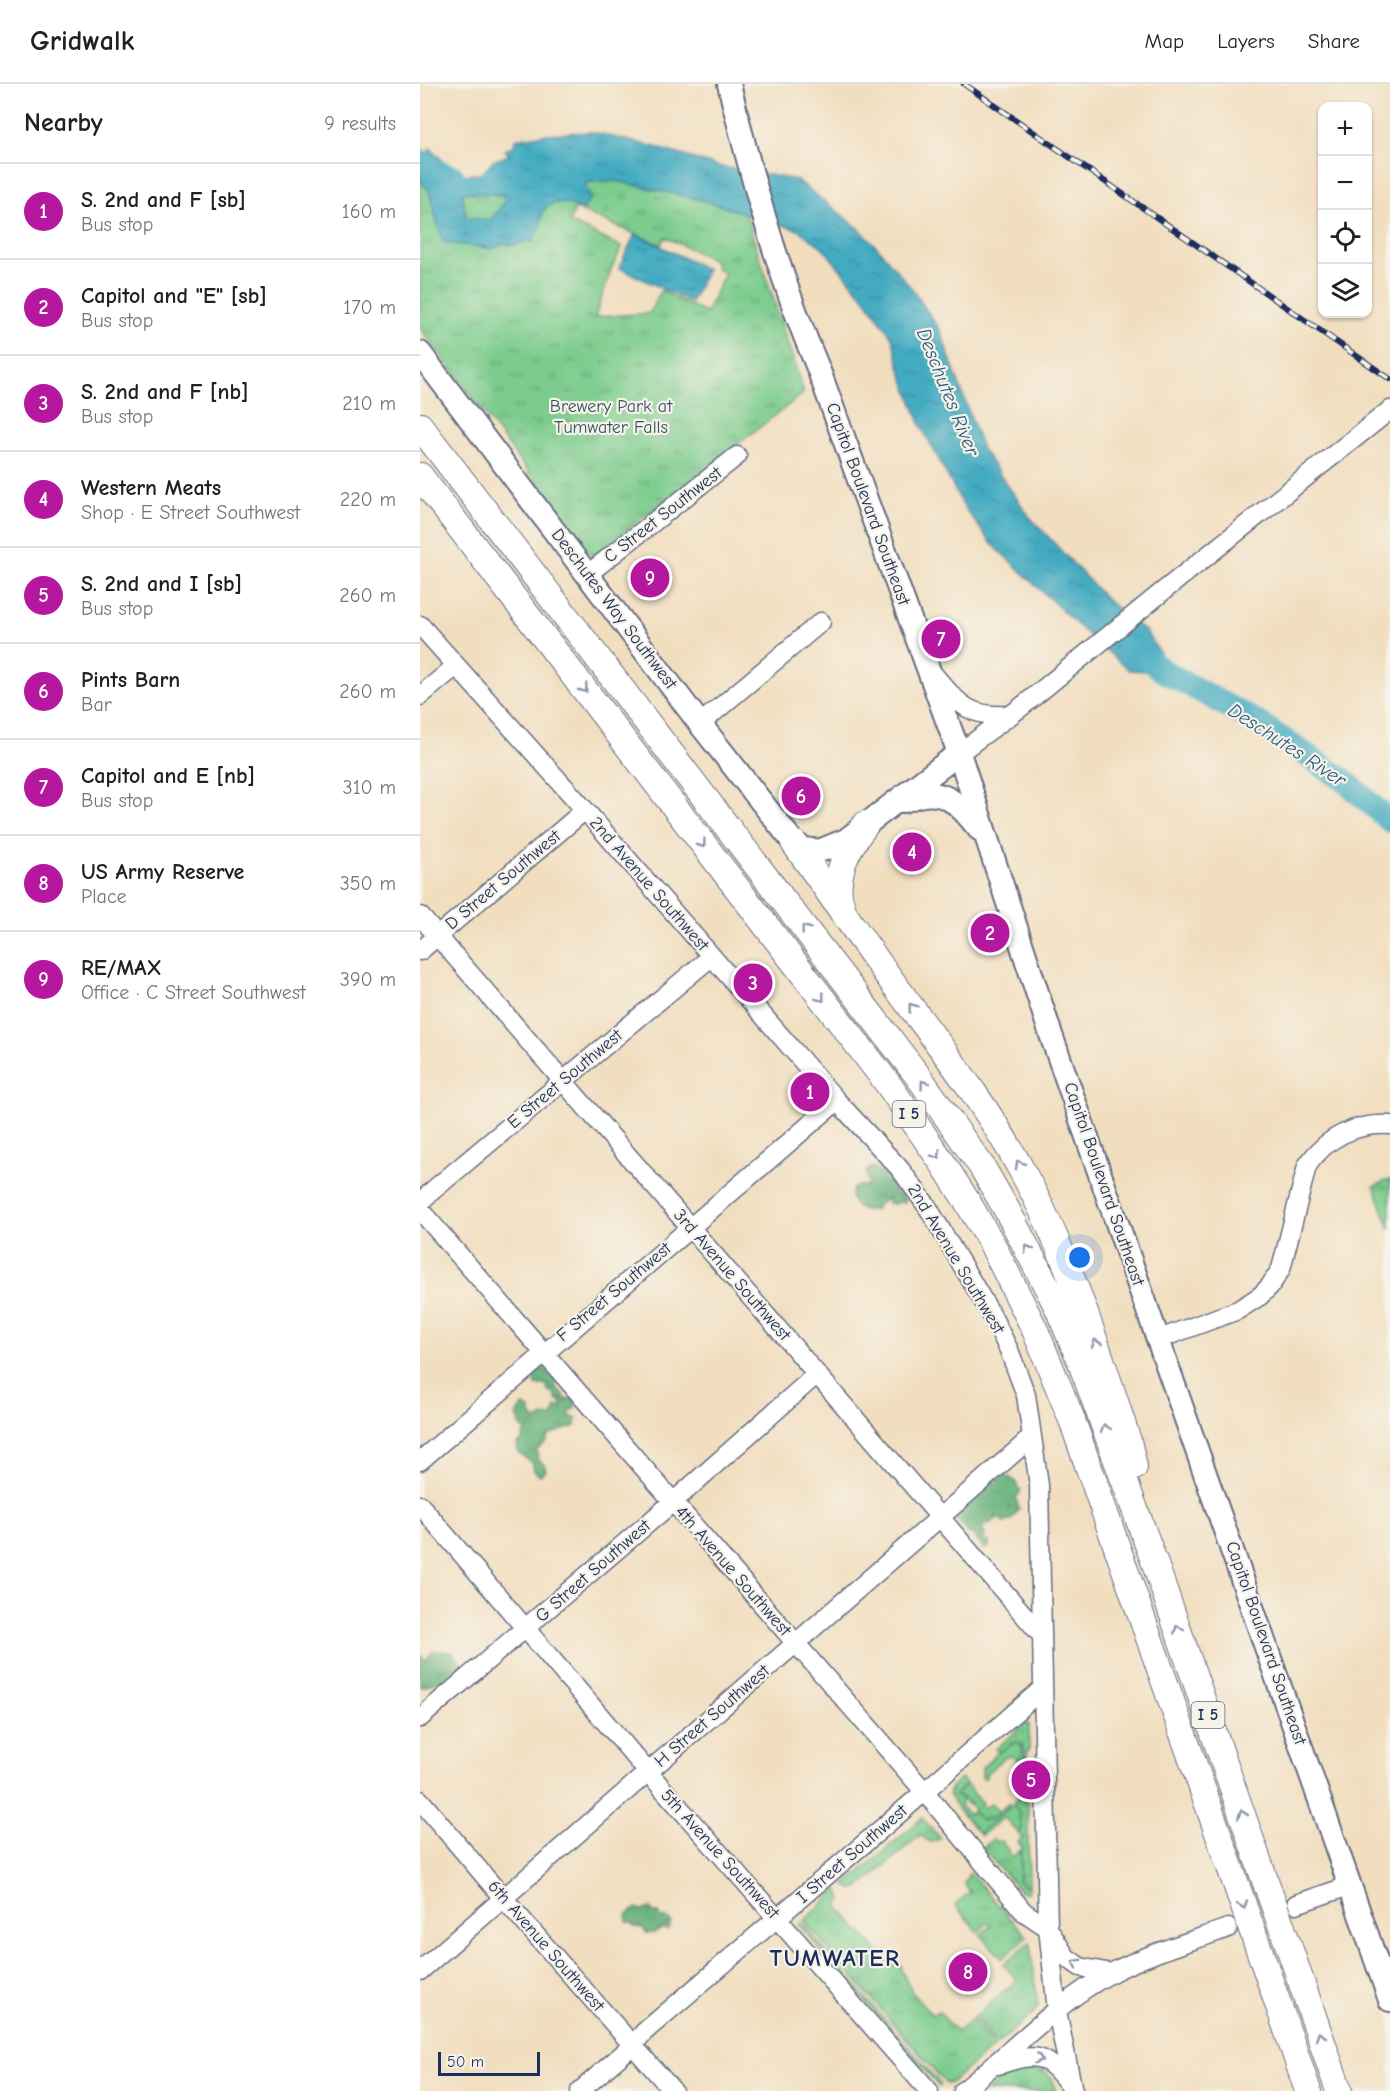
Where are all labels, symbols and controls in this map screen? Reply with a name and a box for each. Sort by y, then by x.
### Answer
text: Gridwalk [30,25,134,57]
text: Map [1145,29,1184,53]
text: Layers [1217,29,1275,53]
text: Share [1308,29,1360,53]
map controls [1318,102,1372,318]
button: + [1318,102,1372,156]
text: Nearby [24,108,103,138]
text: 9 results [324,112,396,135]
button: − [1318,156,1372,210]
text: S. 2nd and F [sb] [81,187,246,213]
text: 1 [40,200,47,223]
text: 160 m [342,200,396,223]
button: locate [1318,210,1372,264]
text: Bus stop [81,213,153,236]
button: layers [1318,264,1372,318]
text: Capitol and "E" [sb] [81,283,267,309]
text: 2 [39,296,48,319]
text: 170 m [343,296,396,319]
text: Bus stop [81,309,153,332]
water label: Deschutes River [912,325,984,460]
text: S. 2nd and F [nb] [81,379,248,405]
text: 3 [39,392,48,415]
text: 210 m [342,392,396,415]
park label: Brewery Park at Tumwater Falls [550,396,673,438]
street label: Capitol Boulevard Southeast [822,400,915,609]
text: Bus stop [81,405,153,428]
street label: C Street Southwest [600,462,727,568]
text: Western Meats [81,475,221,501]
text: 4 [39,488,48,511]
text: 220 m [340,488,396,511]
text: Shop · E Street Southwest [81,501,300,524]
street label: Deschutes Way Southwest [547,525,682,694]
pin: 9 [630,556,670,600]
text: S. 2nd and I [sb] [81,571,242,597]
text: 5 [38,584,49,607]
text: 260 m [339,584,396,607]
text: Bus stop [81,597,153,620]
pin: 7 [922,616,960,662]
text: Pints Barn [81,667,180,693]
text: 6 [38,680,49,703]
text: 260 m [339,680,396,703]
one-way arrow [576,682,587,693]
text: Bar [81,693,112,716]
water label: Deschutes River [1224,698,1351,792]
text: Capitol and E [nb] [81,763,255,789]
pin: 6 [782,774,820,818]
text: 7 [39,776,48,799]
text: 310 m [343,776,396,799]
text: Bus stop [81,789,153,812]
street label: 2nd Avenue Southwest [585,812,714,956]
street label: D Street Southwest [441,825,566,934]
pin: 4 [892,830,932,874]
one-way arrow [695,837,706,848]
text: US Army Reserve [81,859,244,885]
text: 8 [38,872,49,895]
text: 350 m [340,872,396,895]
text: Place [81,885,127,908]
pin: 2 [970,910,1010,956]
one-way arrow [802,925,813,936]
text: RE/MAX [81,955,162,981]
pin: 3 [734,960,772,1006]
text: 9 [38,968,49,991]
text: 390 m [340,968,396,991]
text: Office · C Street Southwest [81,981,306,1004]
one-way arrow [814,992,825,1003]
one-way arrow [908,1003,919,1014]
street label: E Street Southwest [503,1024,627,1133]
pin: 1 [790,1070,830,1114]
street label: Capitol Boulevard Southeast [1059,1079,1149,1289]
one-way arrow [920,1080,931,1091]
road number: I 5 [892,1101,926,1127]
one-way arrow [930,1148,941,1159]
one-way arrow [1014,1160,1026,1170]
street label: 2nd Avenue Southwest [903,1180,1010,1339]
street label: 3rd Avenue Southwest [669,1205,795,1346]
street label: F Street Southwest [552,1237,676,1346]
your location [1065,1243,1094,1272]
one-way arrow [1024,1245,1035,1255]
one-way arrow [1091,1338,1103,1349]
one-way arrow [1099,1423,1112,1434]
street label: 4th Avenue Southwest [671,1502,796,1641]
street label: G Street Southwest [531,1515,655,1627]
street label: Capitol Boulevard Southeast [1221,1538,1311,1748]
one-way arrow [1172,1625,1185,1635]
street label: H Street Southwest [650,1660,774,1772]
road number: I 5 [1192,1702,1224,1728]
pin: 5 [1012,1758,1050,1802]
street label: 5th Avenue Southwest [656,1785,784,1924]
street label: I Street Southwest [792,1800,912,1908]
one-way arrow [1236,1809,1249,1819]
street label: 6th Avenue Southwest [483,1876,609,2017]
one-way arrow [1236,1899,1249,1910]
district label: TUMWATER [770,1944,900,1972]
pin: 8 [948,1950,988,1994]
one-way arrow [1072,1959,1082,1970]
one-way arrow [1314,2031,1327,2042]
scale bar [438,2049,540,2076]
one-way arrow [1034,2052,1044,2065]
text: 50 m [447,2053,484,2071]

